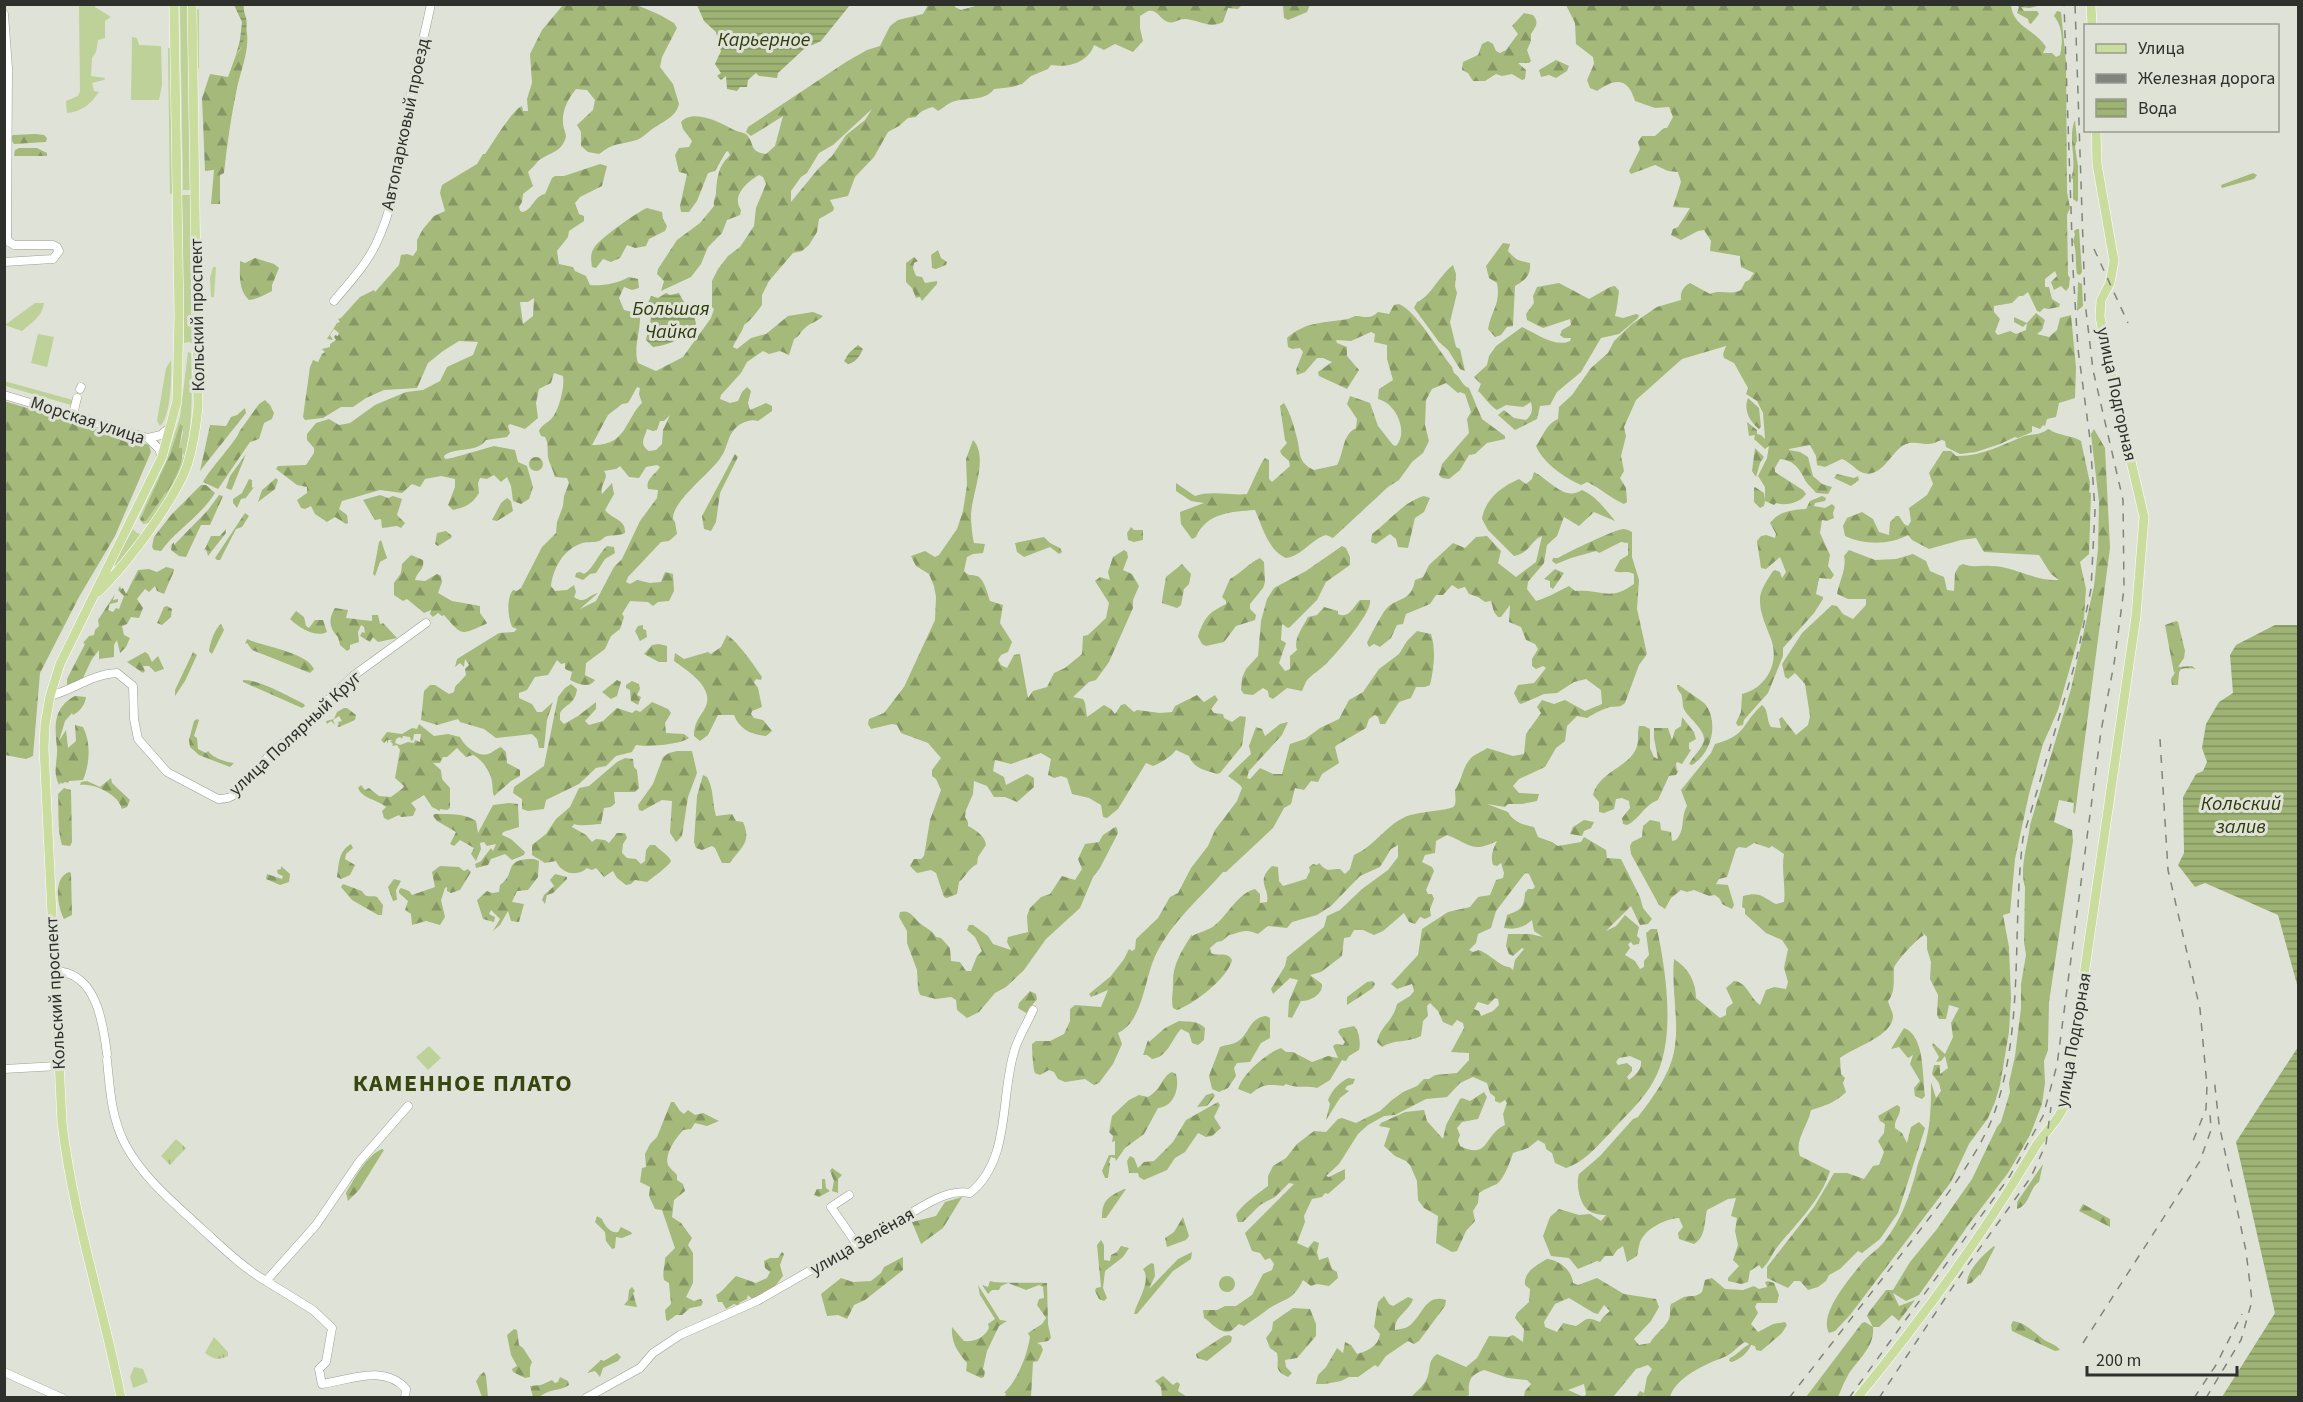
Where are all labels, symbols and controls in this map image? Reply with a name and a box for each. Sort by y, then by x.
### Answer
legend [2084,24,2279,132]
water label: Карьерное [718,26,810,54]
street label: Автопарковый проезд [375,35,436,212]
text: Улица [2138,36,2185,61]
text: Железная дорога [2138,66,2275,91]
text: Вода [2138,96,2177,121]
street label: Кольский проспект [184,238,211,392]
water label: Большая Чайка [632,295,710,346]
street label: улица Подгорная [2090,325,2143,463]
street label: Морская улица [27,390,148,451]
street label: улица Полярный Круг [224,665,367,802]
water label: Кольский залив [2201,790,2281,841]
street label: Кольский проспект [39,916,72,1070]
street label: улица Подгорная [2049,971,2098,1110]
district label: КАМЕННОЕ ПЛАТО [353,1066,573,1101]
street label: улица Зелёная [806,1201,919,1281]
scale bar [2087,1339,2237,1377]
text: 200 m [2096,1348,2141,1373]

